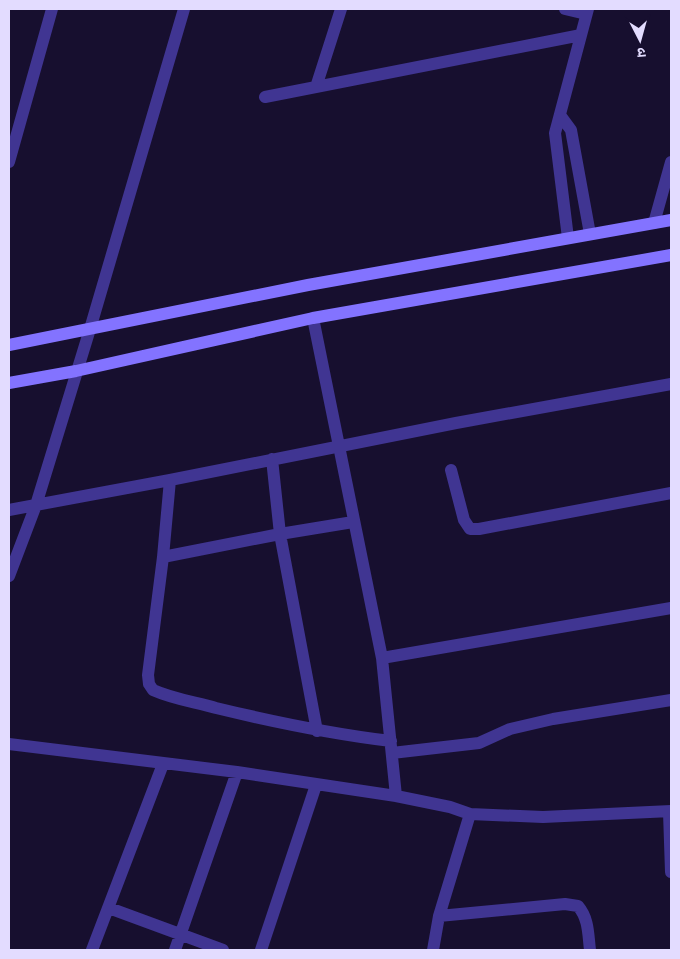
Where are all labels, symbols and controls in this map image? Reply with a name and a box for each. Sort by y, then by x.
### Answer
north arrow [615,15,665,65]
text: उ [636,44,646,62]

